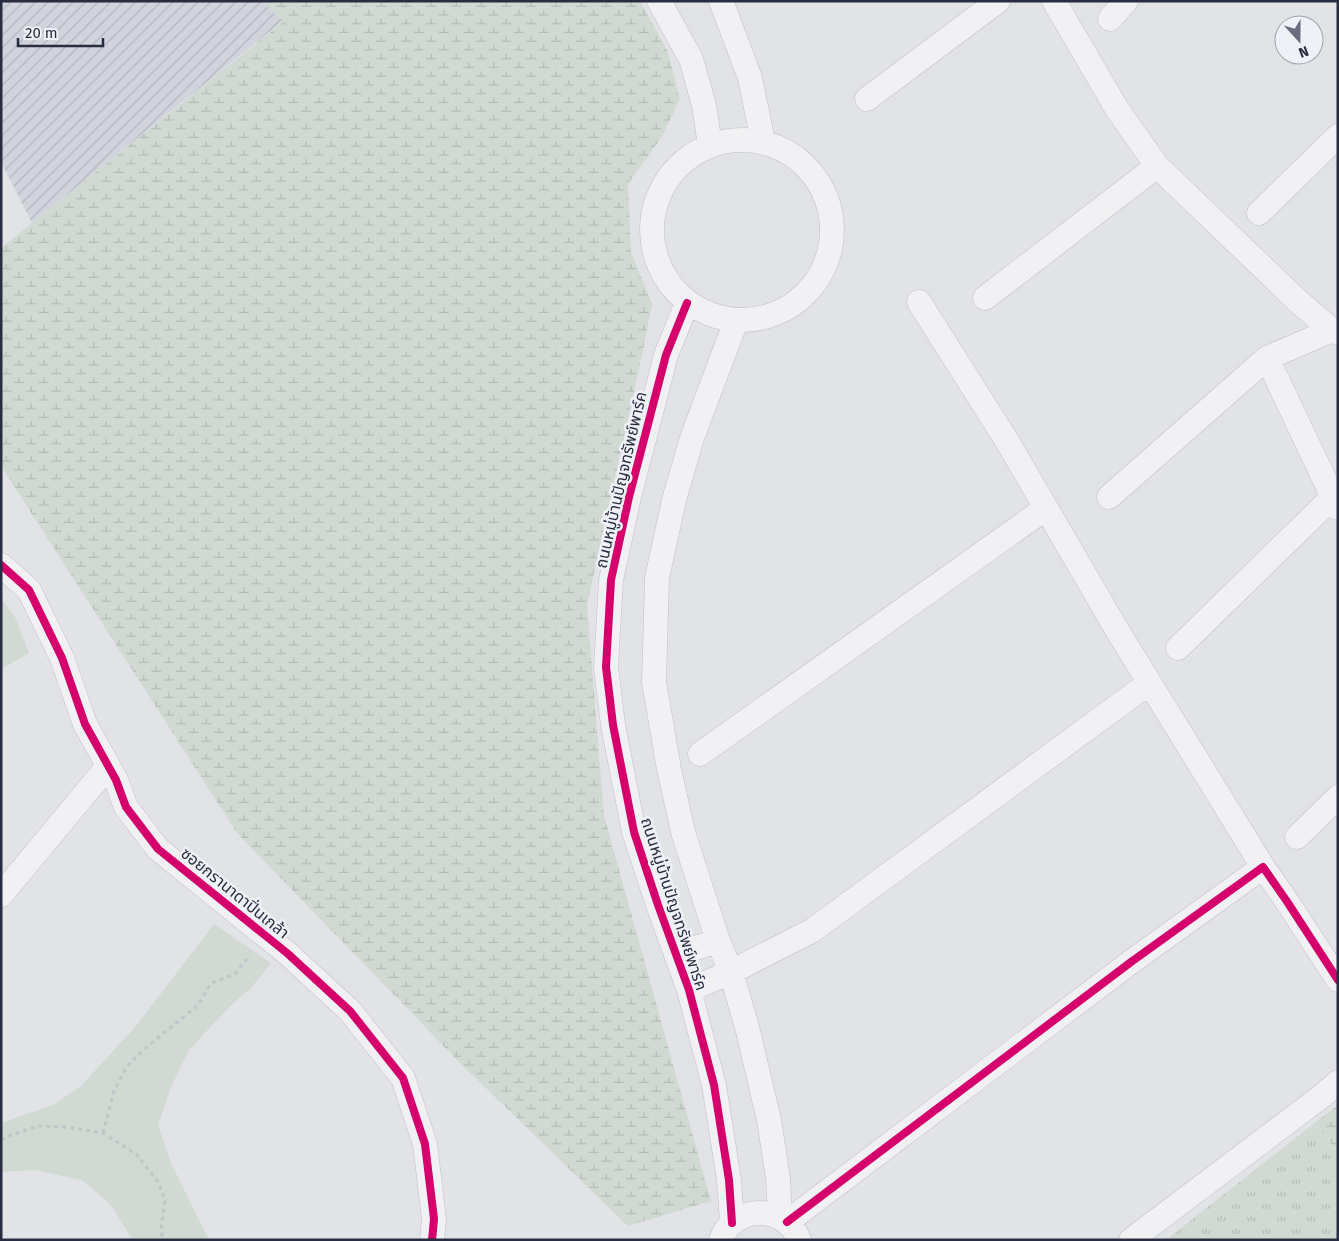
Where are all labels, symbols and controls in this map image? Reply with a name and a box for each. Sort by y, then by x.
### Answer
scale bar [18,15,102,47]
north arrow [1274,15,1324,65]
text: 20 m [25,24,58,42]
text: N [1296,42,1311,61]
street label: ถนนหมู่บ้านปัญจทรัพย์พาร์ค [591,390,651,570]
street label: ถนนหมู่บ้านปัญจทรัพย์พาร์ค [637,815,711,993]
street label: ซอยกรานาดาปิ่นเกล้า [177,843,294,942]

